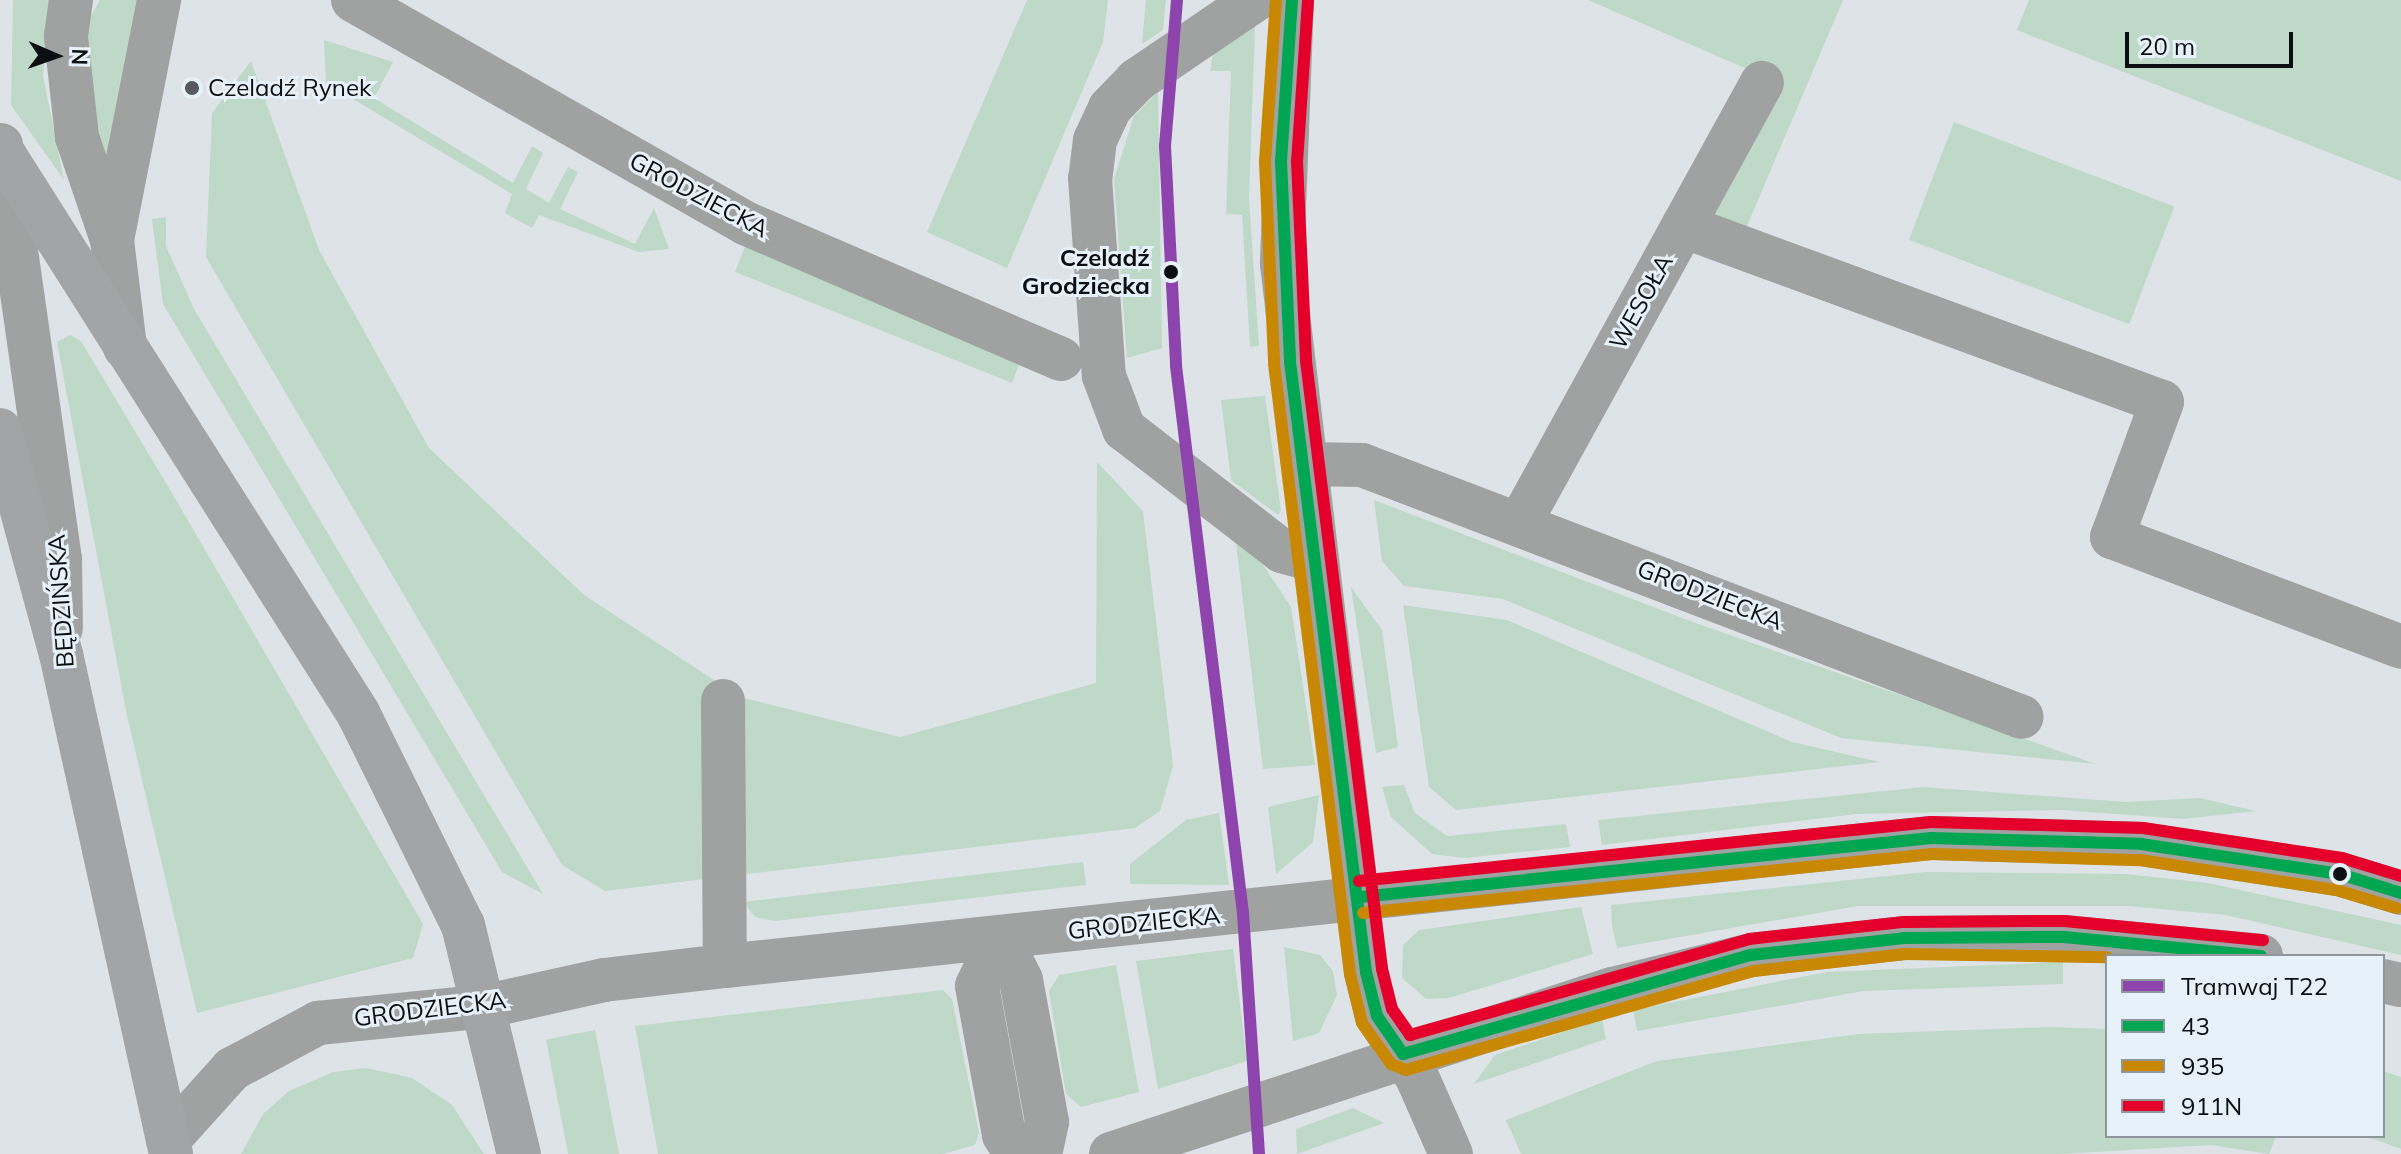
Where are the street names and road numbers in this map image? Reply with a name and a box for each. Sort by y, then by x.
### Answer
street label: GRODZIECKA [625,146,773,244]
street label: WESOŁA [1603,249,1679,355]
street label: BĘDZIŃSKA [42,533,80,669]
street label: GRODZIECKA [1633,554,1787,636]
street label: GRODZIECKA [1066,901,1222,945]
street label: GRODZIECKA [352,985,508,1033]

